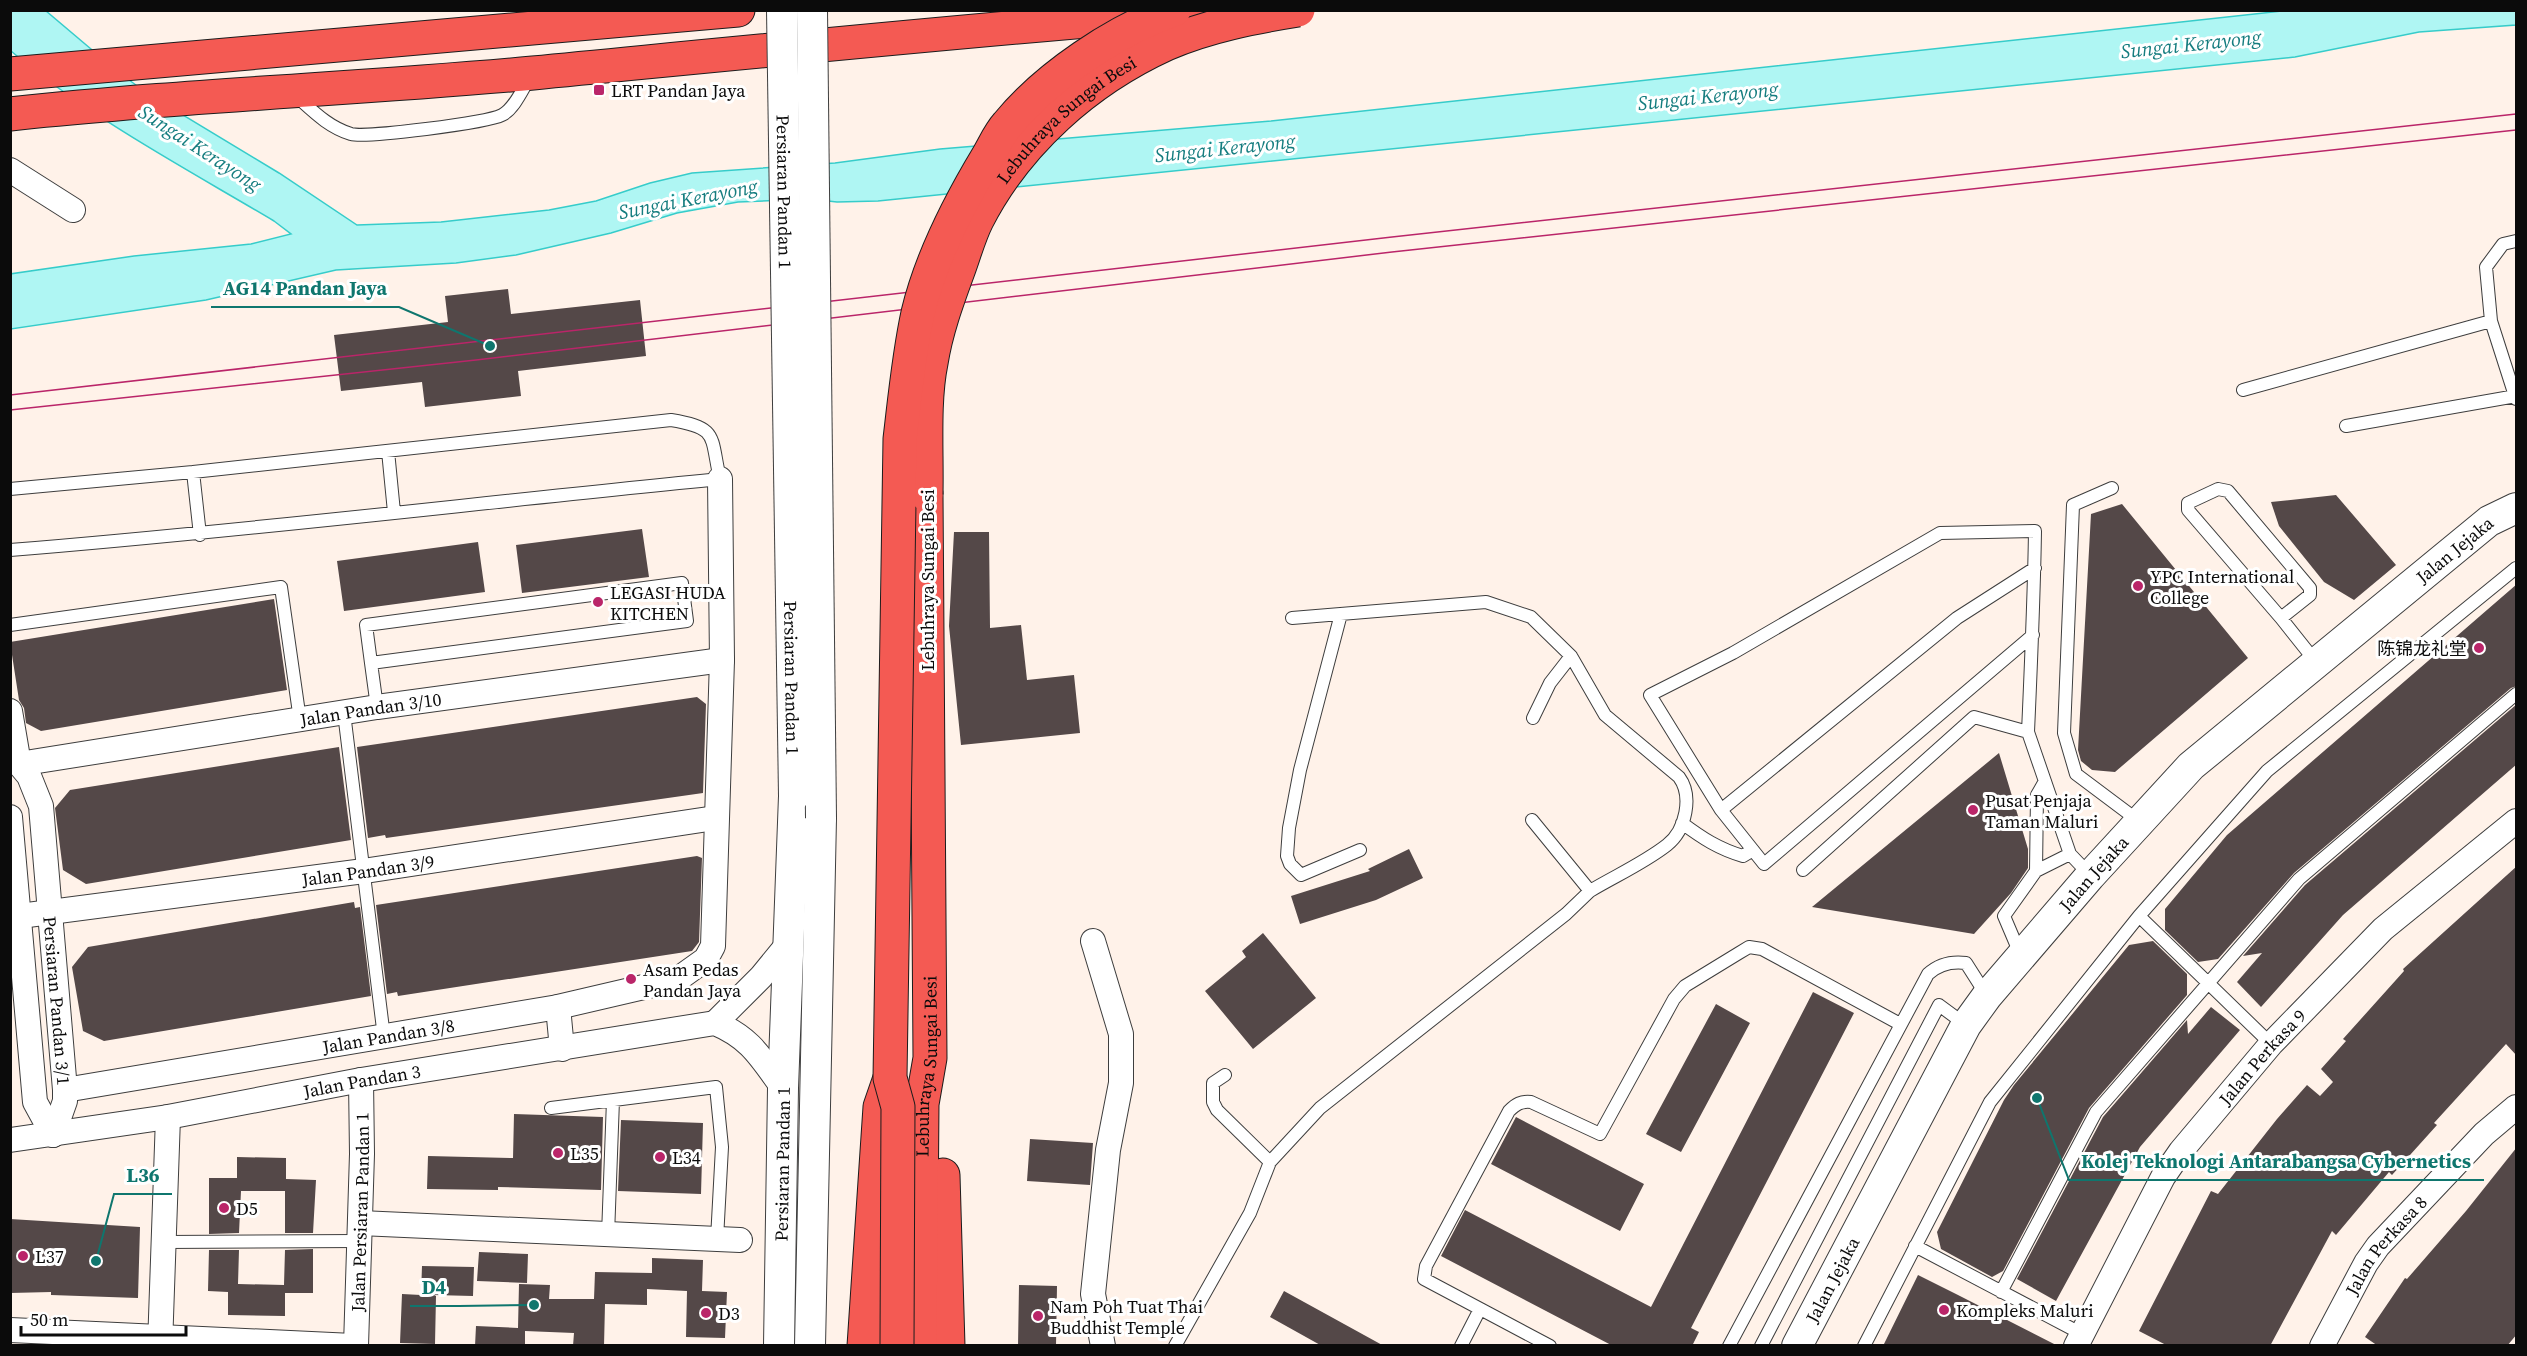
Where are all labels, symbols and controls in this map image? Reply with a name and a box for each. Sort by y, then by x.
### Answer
water label: Sungai Kerayong [2119,23,2264,65]
street label: Lebuhraya Sungai Besi [990,49,1140,188]
water label: Sungai Kerayong [1636,75,1781,117]
place label: LRT Pandan Jaya [611,78,746,103]
marker: LRT Pandan Jaya [592,83,606,97]
water label: Sungai Kerayong [133,98,268,199]
street label: Persiaran Pandan 1 [771,114,798,269]
water label: Sungai Kerayong [1153,127,1298,169]
water label: Sungai Kerayong [616,172,761,226]
callout: AG14 Pandan Jaya [211,269,399,307]
text: AG14 Pandan Jaya [223,274,388,302]
street label: Lebuhraya Sungai Besi [915,489,940,671]
street label: Jalan Jejaka [2410,510,2499,589]
place label: YPC International College [2150,564,2294,610]
marker: YPC International College [2131,579,2145,593]
place label: LEGASI HUDA KITCHEN [610,580,726,626]
marker: LEGASI HUDA KITCHEN [591,595,605,609]
street label: Persiaran Pandan 1 [779,600,806,755]
place label: 陈锦龙礼堂 [2377,636,2467,661]
marker: 陈锦龙礼堂 [2472,641,2486,655]
street label: Jalan Pandan 3/10 [297,686,443,732]
place label: Pusat Penjaja Taman Maluri [1985,788,2098,834]
marker: Pusat Penjaja Taman Maluri [1966,803,1980,817]
street label: Jalan Jejaka [2052,829,2134,917]
street label: Jalan Pandan 3/9 [299,848,436,892]
street label: Persiaran Pandan 3/1 [38,915,77,1086]
place label: Asam Pedas Pandan Jaya [643,957,742,1003]
marker: Asam Pedas Pandan Jaya [624,972,638,986]
street label: Lebuhraya Sungai Besi [909,976,943,1157]
street label: Jalan Perkasa 9 [2212,1003,2311,1111]
street label: Jalan Pandan 3/8 [320,1012,456,1059]
street label: Jalan Pandan 3 [300,1058,422,1103]
street label: Persiaran Pandan 1 [768,1087,796,1242]
street label: Jalan Persiaran Pandan 1 [345,1112,375,1313]
place label: L35 [570,1141,599,1166]
callout: Kolej Teknologi Antarabangsa Cybernetics [2069,1142,2484,1180]
place label: L34 [672,1145,701,1170]
marker: L35 [551,1146,565,1160]
text: Kolej Teknologi Antarabangsa Cybernetics [2081,1147,2471,1175]
marker: L34 [653,1150,667,1164]
callout: L36 [114,1156,172,1194]
text: L36 [126,1161,160,1189]
street label: Jalan Perkasa 8 [2338,1190,2432,1300]
place label: D5 [236,1196,258,1221]
marker: D5 [217,1201,231,1215]
street label: Jalan Jejaka [1799,1232,1865,1328]
place label: L37 [35,1244,64,1269]
marker: L37 [16,1249,30,1263]
callout: D4 [410,1268,459,1306]
text: D4 [422,1273,447,1301]
place label: Nam Poh Tuat Thai Buddhist Temple [1050,1294,1203,1340]
place label: Kompleks Maluri [1956,1298,2094,1323]
scale bar [21,1299,186,1337]
place label: D3 [718,1301,740,1326]
marker: Kompleks Maluri [1937,1303,1951,1317]
marker: D3 [699,1306,713,1320]
text: 50 m [30,1307,68,1332]
marker: Nam Poh Tuat Thai Buddhist Temple [1031,1309,1045,1323]

